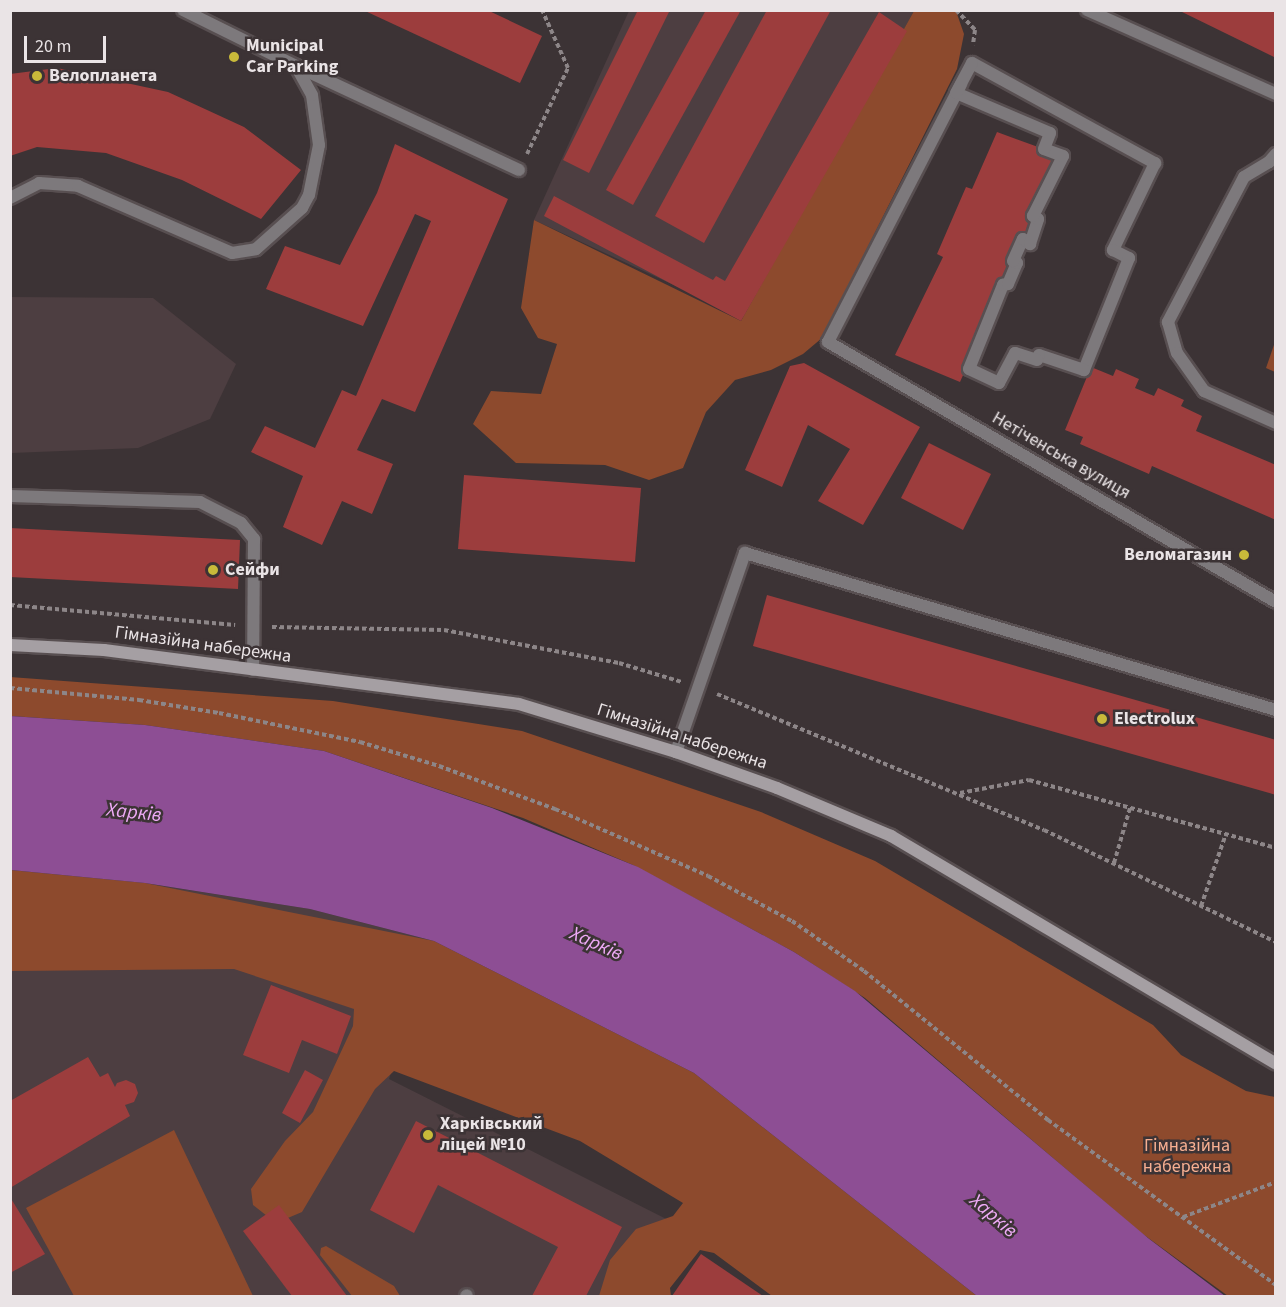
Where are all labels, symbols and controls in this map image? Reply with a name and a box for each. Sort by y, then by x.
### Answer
scale bar [27,24,110,62]
text: 20 m [35,34,71,59]
place label: Municipal Car Parking [246,36,338,78]
marker: Municipal Car Parking [227,50,241,64]
place label: Велопланета [49,65,157,87]
marker: Велопланета [30,69,44,83]
street label: Нетіченська вулиця [988,408,1134,504]
place label: Веломагазин [1124,544,1232,566]
marker: Веломагазин [1237,548,1251,562]
place label: Сейфи [225,559,280,581]
marker: Сейфи [206,563,220,577]
street label: Гімназійна набережна [113,622,293,668]
street label: Гімназійна набережна [594,699,770,775]
place label: Electrolux [1114,708,1195,730]
marker: Electrolux [1095,712,1109,726]
water label: Харків [105,798,163,828]
water label: Харків [566,922,626,966]
place label: Харківський ліцей №10 [440,1114,543,1156]
marker: Харківський ліцей №10 [421,1128,435,1142]
park label: Гімназійна набережна [1143,1136,1231,1178]
water label: Харків [964,1189,1022,1243]

